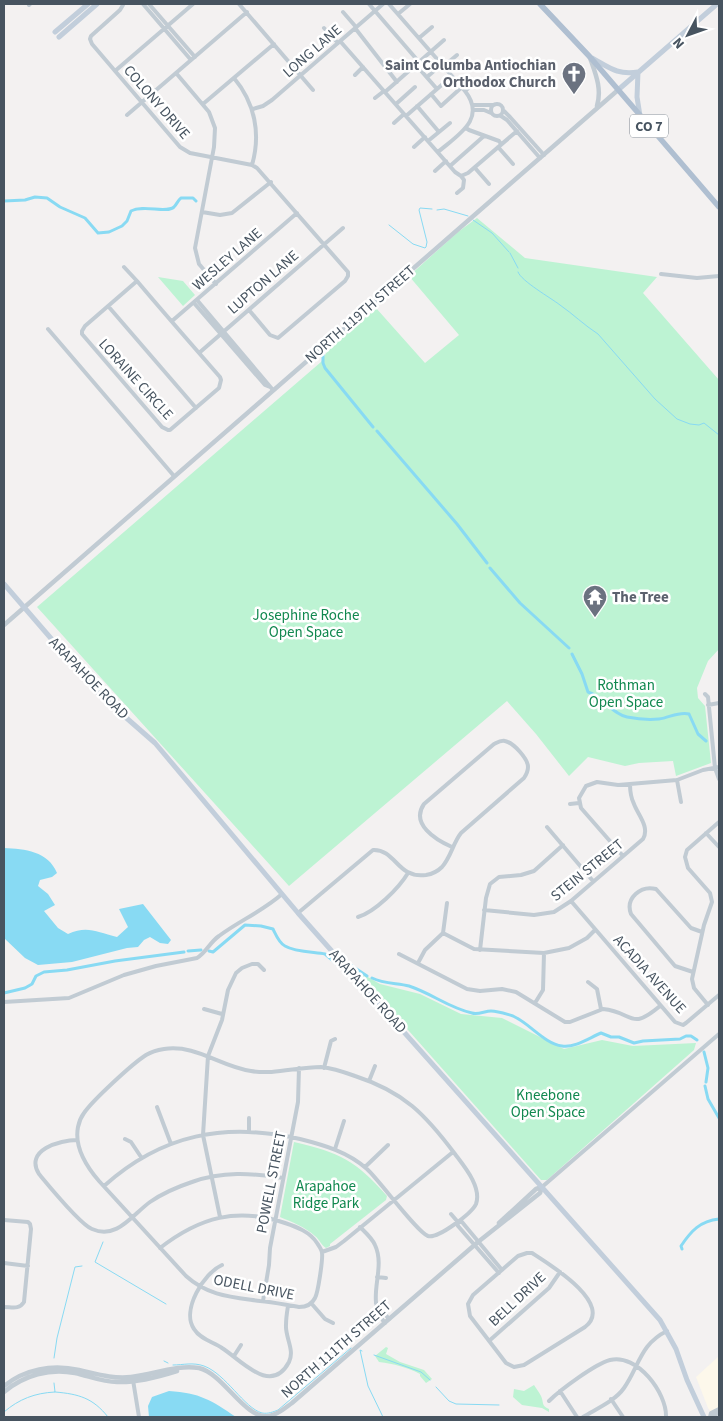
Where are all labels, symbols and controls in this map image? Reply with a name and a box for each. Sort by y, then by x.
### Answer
north arrow [663,10,713,60]
street label: LONG LANE [278,20,346,83]
text: N [668,33,690,53]
place label: Saint Columba Antiochian Orthodox Church [385,55,556,93]
street label: COLONY DRIVE [118,61,195,144]
church icon: Saint Columba Antiochian Orthodox Church [561,61,587,95]
road number: CO 7 [630,114,668,138]
street label: WESLEY LANE [188,223,267,296]
street label: LUPTON LANE [223,245,304,319]
street label: NORTH 119TH STREET [301,260,420,368]
street label: LORAINE CIRCLE [93,334,178,425]
temple icon: The Tree [582,584,608,618]
place label: The Tree [612,587,669,608]
park label: Josephine Roche Open Space [253,605,359,643]
street label: ARAPAHOE ROAD [44,633,133,724]
park label: Rothman Open Space [589,675,663,713]
street label: STEIN STREET [546,834,628,906]
street label: ACADIA AVENUE [608,930,691,1019]
street label: ARAPAHOE ROAD [324,945,411,1038]
park label: Kneebone Open Space [511,1085,585,1123]
street label: POWELL STREET [251,1129,292,1235]
park label: Arapahoe Ridge Park [293,1176,360,1214]
street label: BELL DRIVE [484,1267,551,1331]
street label: ODELL DRIVE [212,1269,296,1306]
street label: NORTH 111TH STREET [277,1295,396,1403]

